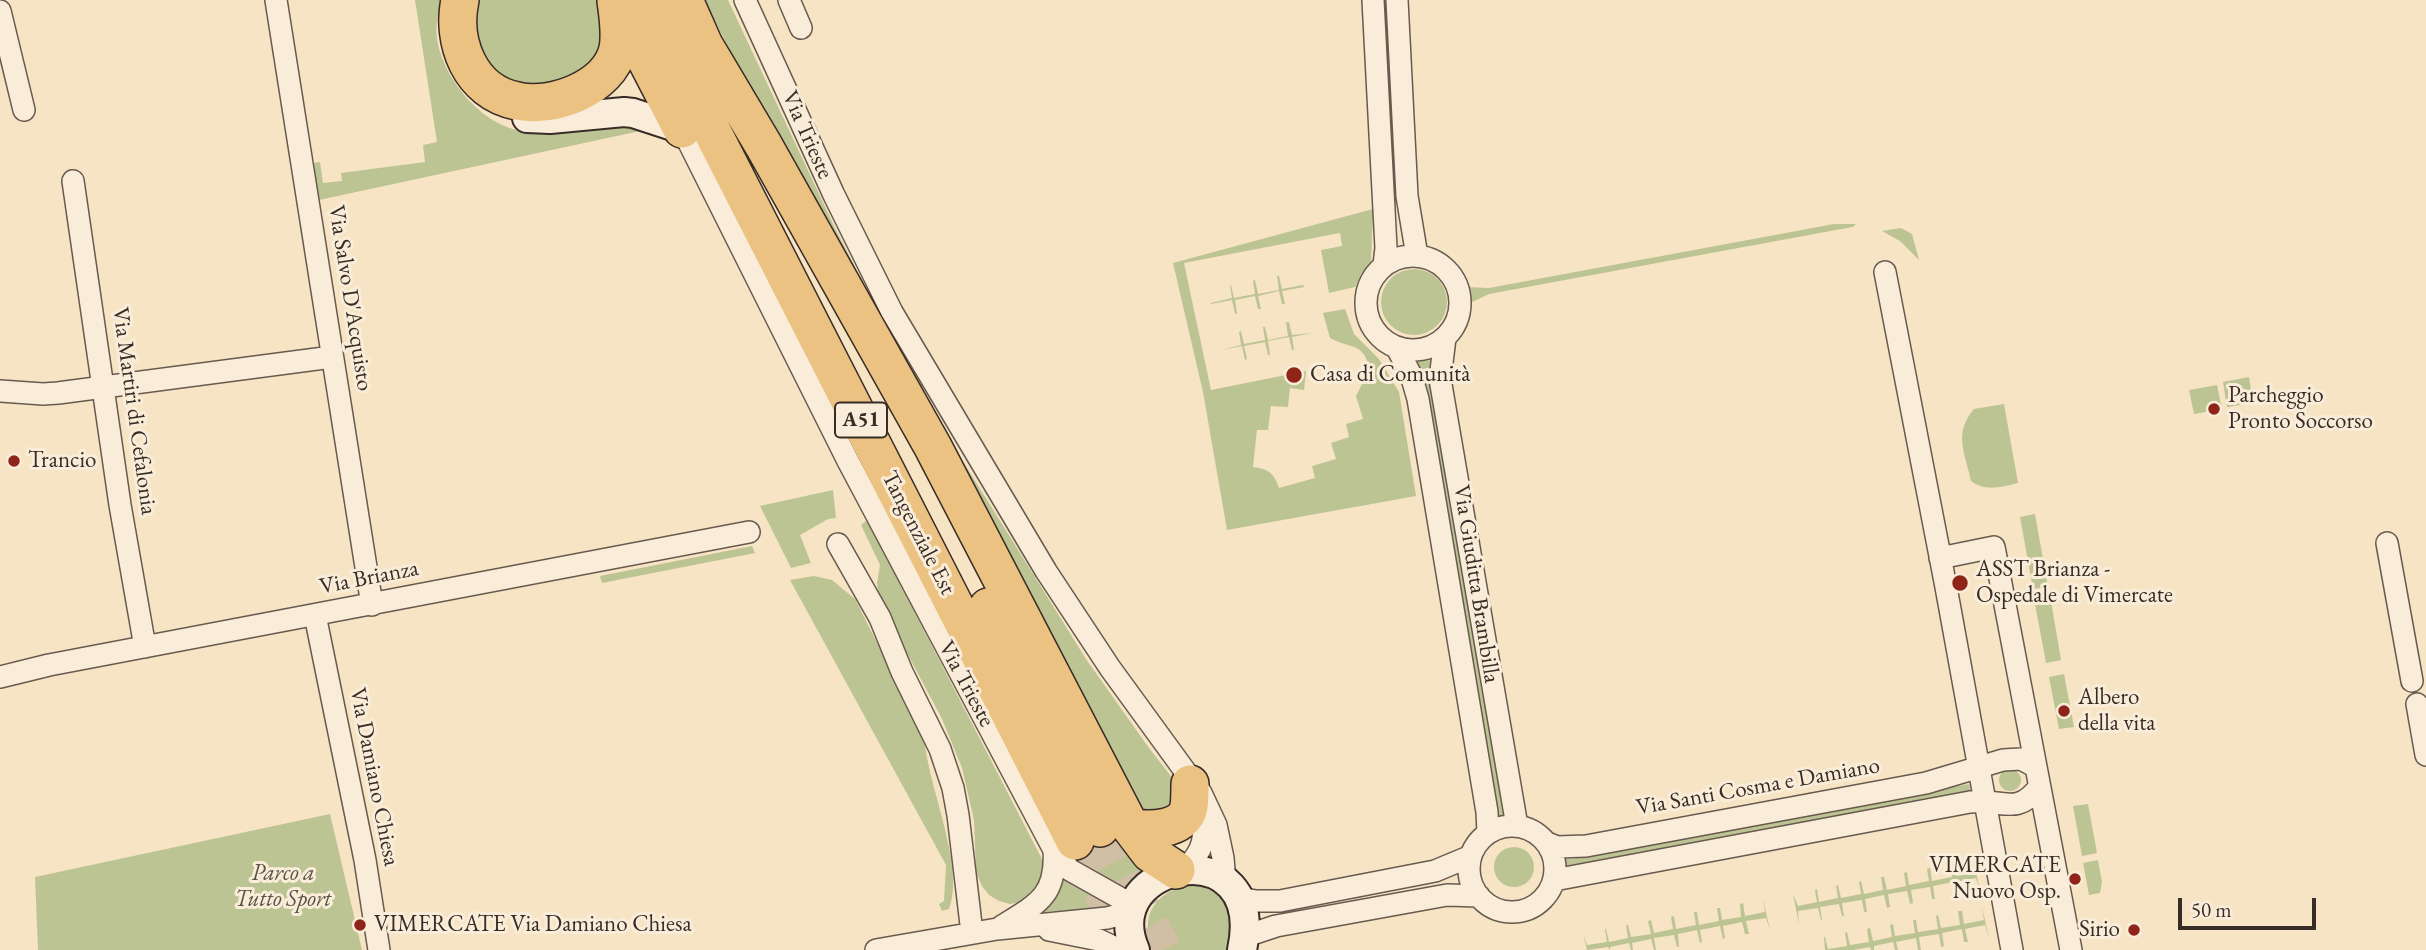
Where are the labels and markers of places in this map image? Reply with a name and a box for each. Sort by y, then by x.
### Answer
place label: Casa di Comunità [1310,361,1470,389]
marker: Casa di Comunità [1284,365,1304,385]
place label: Parcheggio Pronto Soccorso [2228,382,2373,436]
marker: Parcheggio Pronto Soccorso [2206,401,2222,417]
place label: Trancio [28,447,96,475]
marker: Trancio [6,453,22,469]
place label: ASST Brianza - Ospedale di Vimercate [1976,556,2173,610]
marker: ASST Brianza - Ospedale di Vimercate [1950,573,1970,593]
place label: Albero della vita [2078,684,2156,738]
marker: Albero della vita [2056,703,2072,719]
place label: VIMERCATE Nuovo Osp. [1929,852,2061,906]
marker: VIMERCATE Nuovo Osp. [2067,871,2083,887]
place label: VIMERCATE Via Damiano Chiesa [374,911,692,939]
place label: Sirio [2079,916,2120,944]
marker: VIMERCATE Via Damiano Chiesa [352,917,368,933]
marker: Sirio [2126,922,2142,938]

